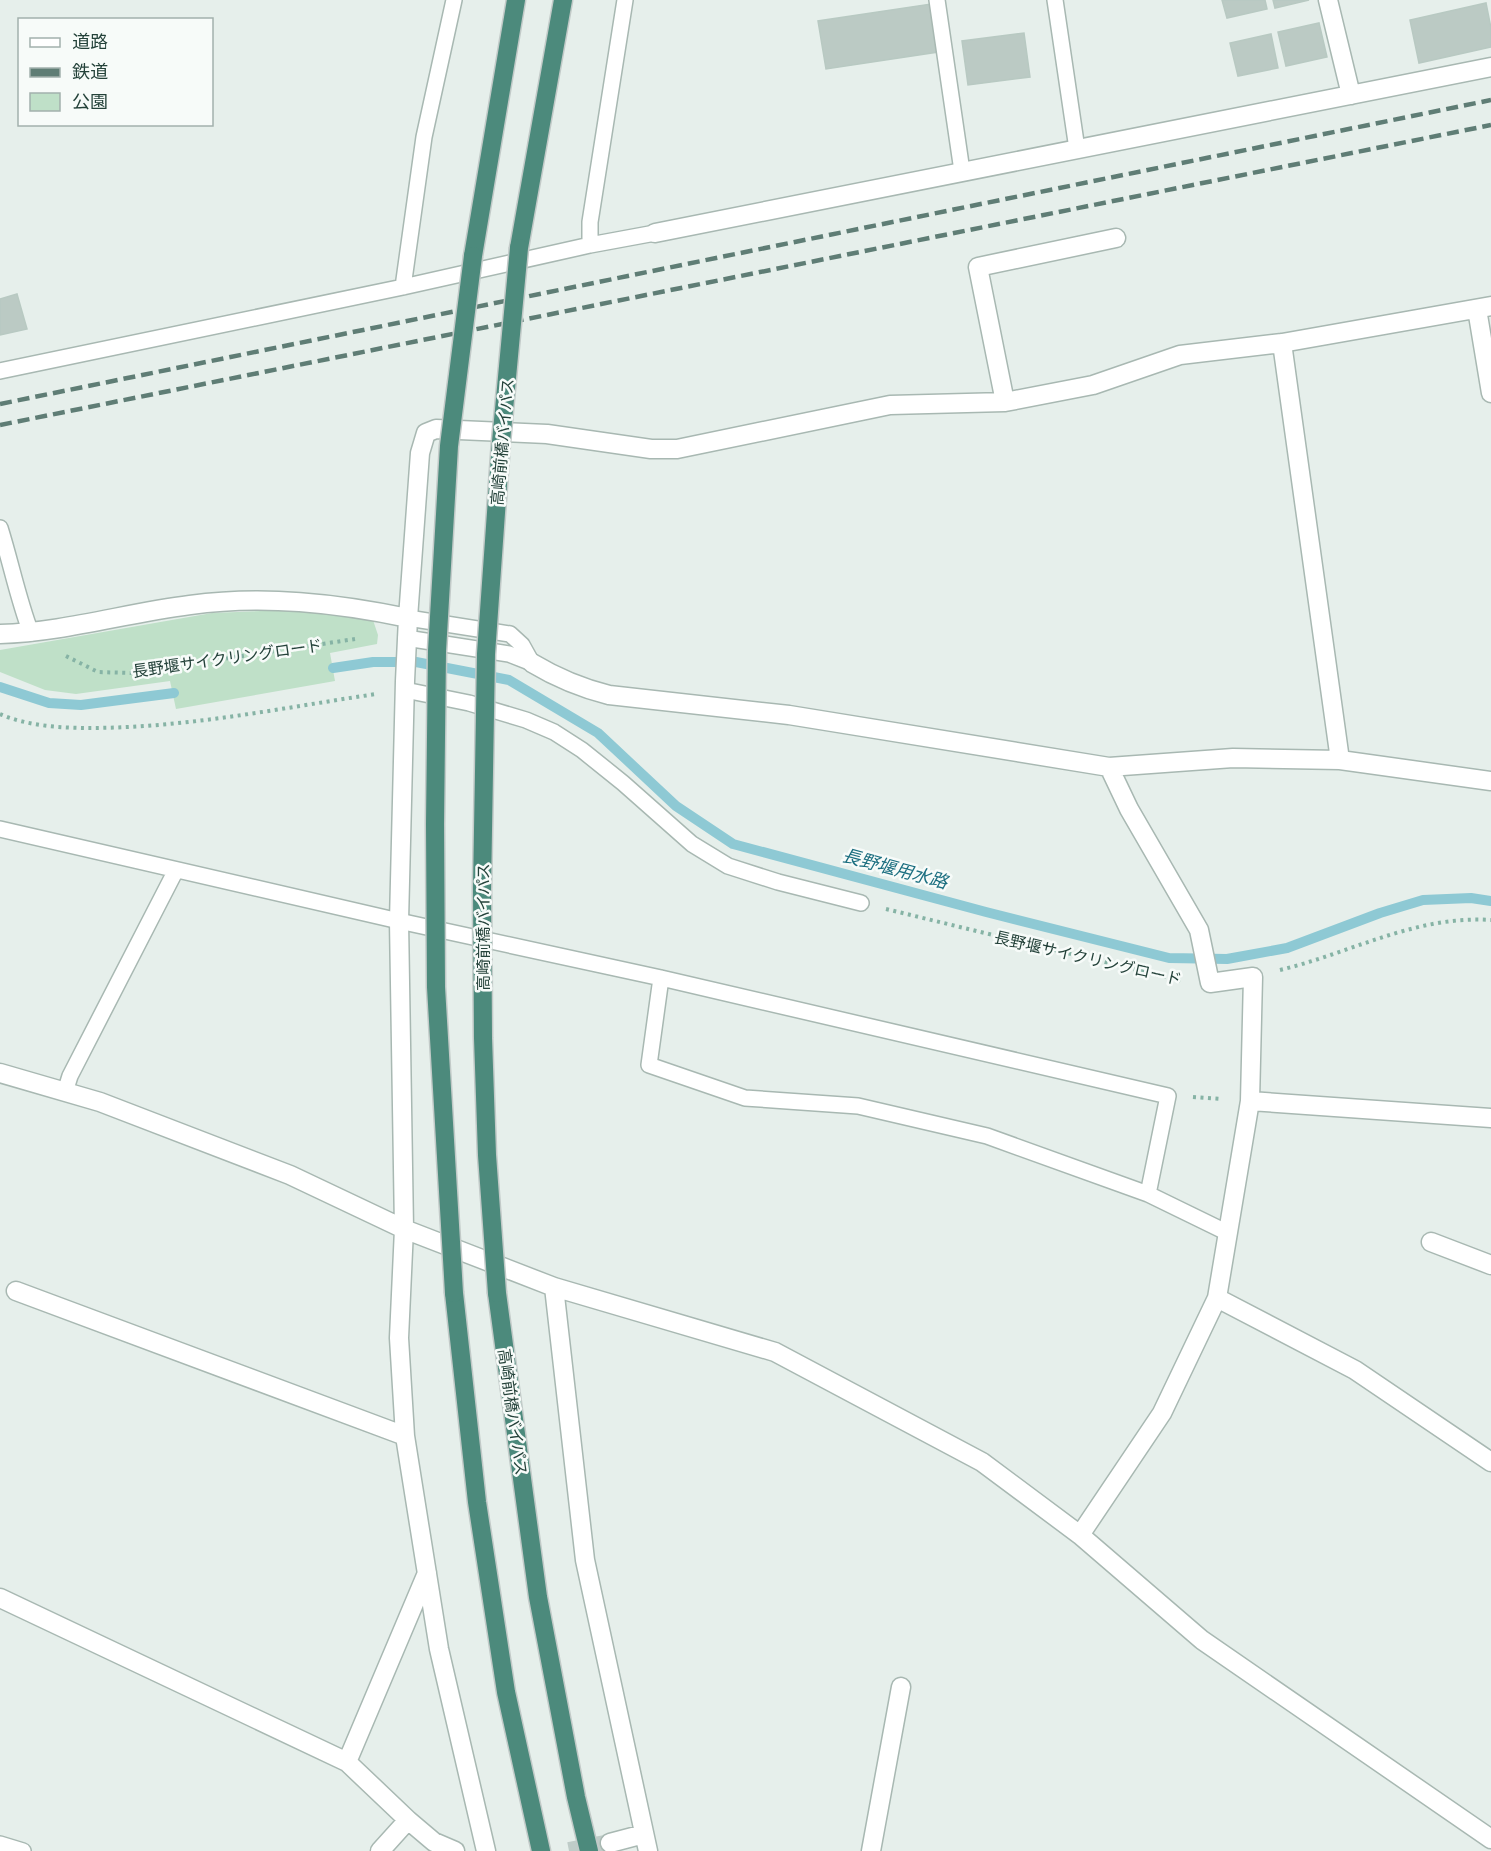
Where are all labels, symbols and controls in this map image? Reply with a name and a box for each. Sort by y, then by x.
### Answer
legend [18,18,213,126]
text: 道路 [72,31,108,52]
text: 鉄道 [72,61,108,82]
text: 公園 [72,91,108,112]
street label: 高崎前橋バイパス [487,378,518,506]
street label: 長野堰サイクリングロード [131,636,323,681]
water label: 長野堰用水路 [840,844,952,893]
street label: 高崎前橋バイパス [474,863,493,991]
street label: 長野堰サイクリングロード [992,928,1183,989]
street label: 高崎前橋バイパス [494,1348,531,1477]

